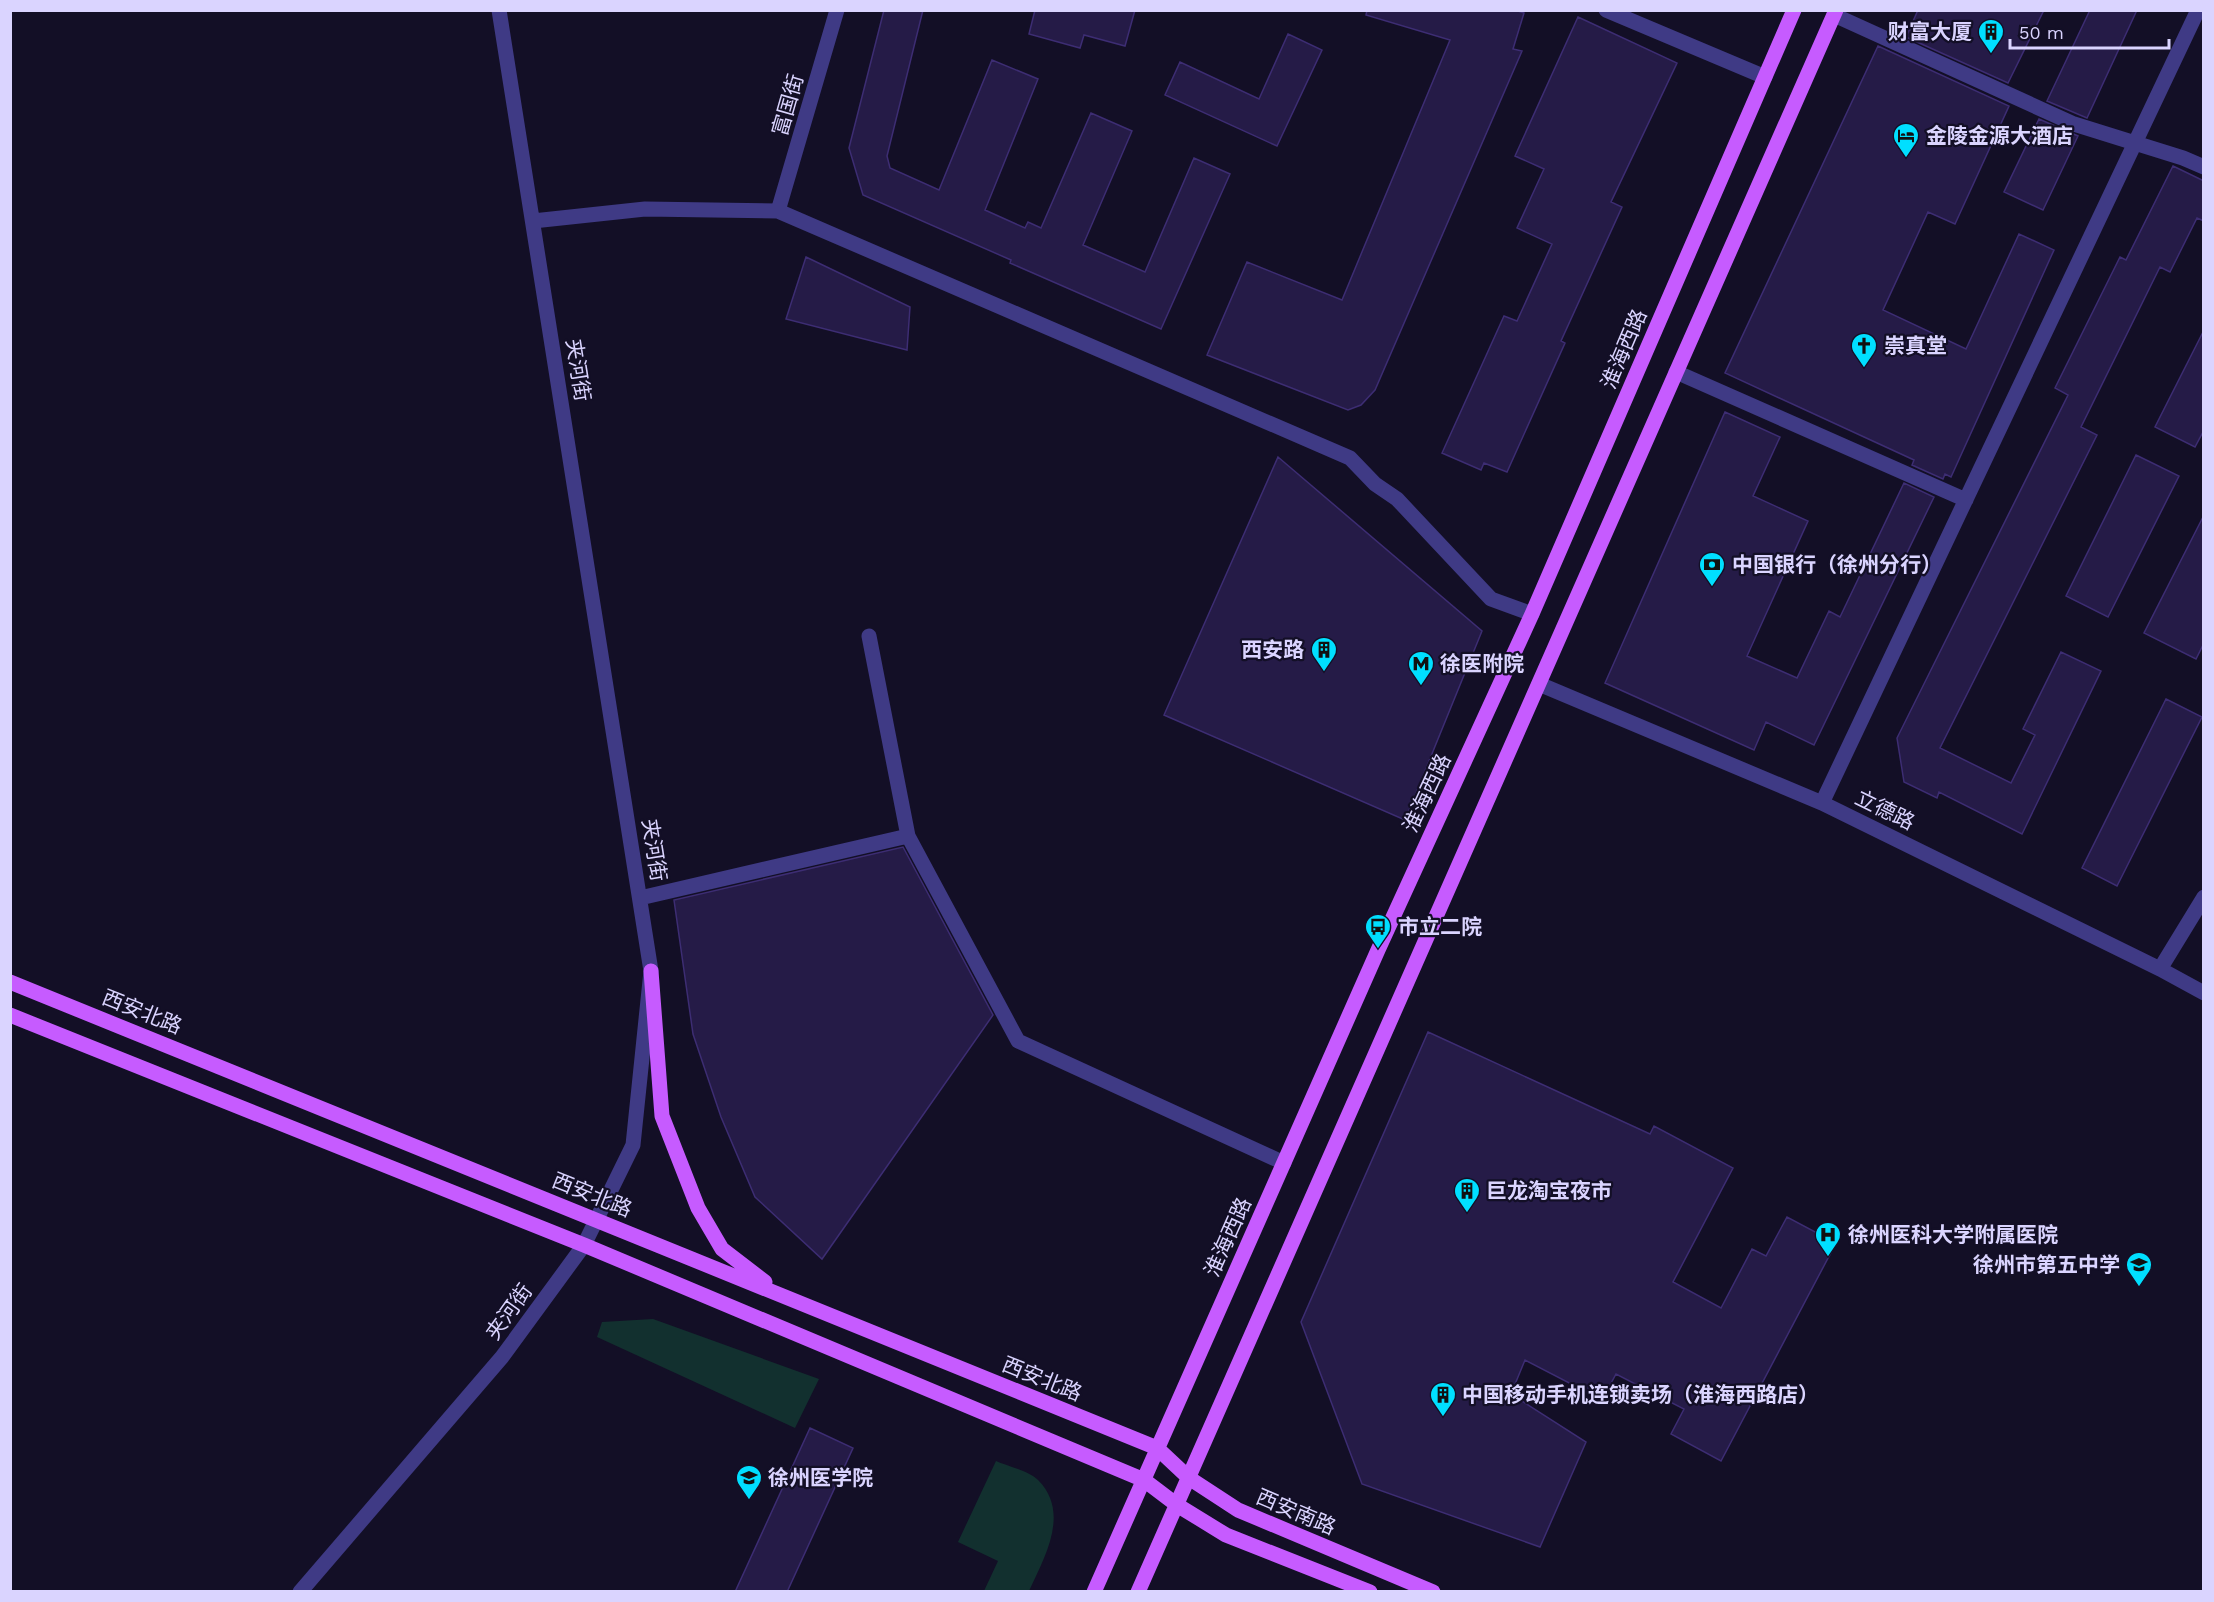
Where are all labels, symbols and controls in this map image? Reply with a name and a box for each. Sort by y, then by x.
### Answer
scale bar [2010,12,2169,50]
building icon: 财富大厦 [1976,17,2006,55]
place label: 财富大厦 [1888,19,1972,44]
text: 50 m [2019,22,2064,43]
street label: 富国街 [767,71,808,139]
hotel icon: 金陵金源大酒店 [1891,121,1921,159]
place label: 金陵金源大酒店 [1926,123,2073,148]
street label: 淮海西路 [1596,305,1651,392]
church icon: 崇真堂 [1849,331,1879,369]
place label: 崇真堂 [1884,333,1947,358]
street label: 夹河街 [561,337,596,403]
bank icon: 中国银行（徐州分行） [1697,550,1727,588]
place label: 中国银行（徐州分行） [1732,552,1942,577]
building icon: 西安路 [1309,635,1339,673]
place label: 西安路 [1241,637,1304,662]
metro station icon: 徐医附院 [1406,649,1436,687]
place label: 徐医附院 [1440,651,1524,676]
street label: 淮海西路 [1397,749,1456,836]
street label: 立德路 [1851,785,1919,835]
street label: 夹河街 [637,817,672,883]
bus stop icon: 市立二院 [1363,912,1393,950]
place label: 市立二院 [1398,914,1482,939]
street label: 西安北路 [99,984,186,1039]
street label: 西安北路 [549,1167,636,1222]
building icon: 巨龙淘宝夜市 [1452,1176,1482,1214]
place label: 巨龙淘宝夜市 [1486,1178,1612,1203]
street label: 淮海西路 [1199,1193,1256,1280]
hospital icon: 徐州医科大学附属医院 [1813,1220,1843,1258]
place label: 徐州医科大学附属医院 [1848,1222,2058,1247]
school or university icon: 徐州市第五中学 [2124,1250,2154,1288]
place label: 徐州市第五中学 [1973,1252,2120,1277]
street label: 夹河街 [480,1279,537,1345]
street label: 西安北路 [999,1351,1086,1406]
building icon: 中国移动手机连锁卖场（淮海西路店） [1428,1380,1458,1418]
place label: 中国移动手机连锁卖场（淮海西路店） [1462,1382,1819,1407]
school or university icon: 徐州医学院 [734,1463,764,1501]
place label: 徐州医学院 [768,1465,873,1490]
street label: 西安南路 [1253,1484,1340,1539]

